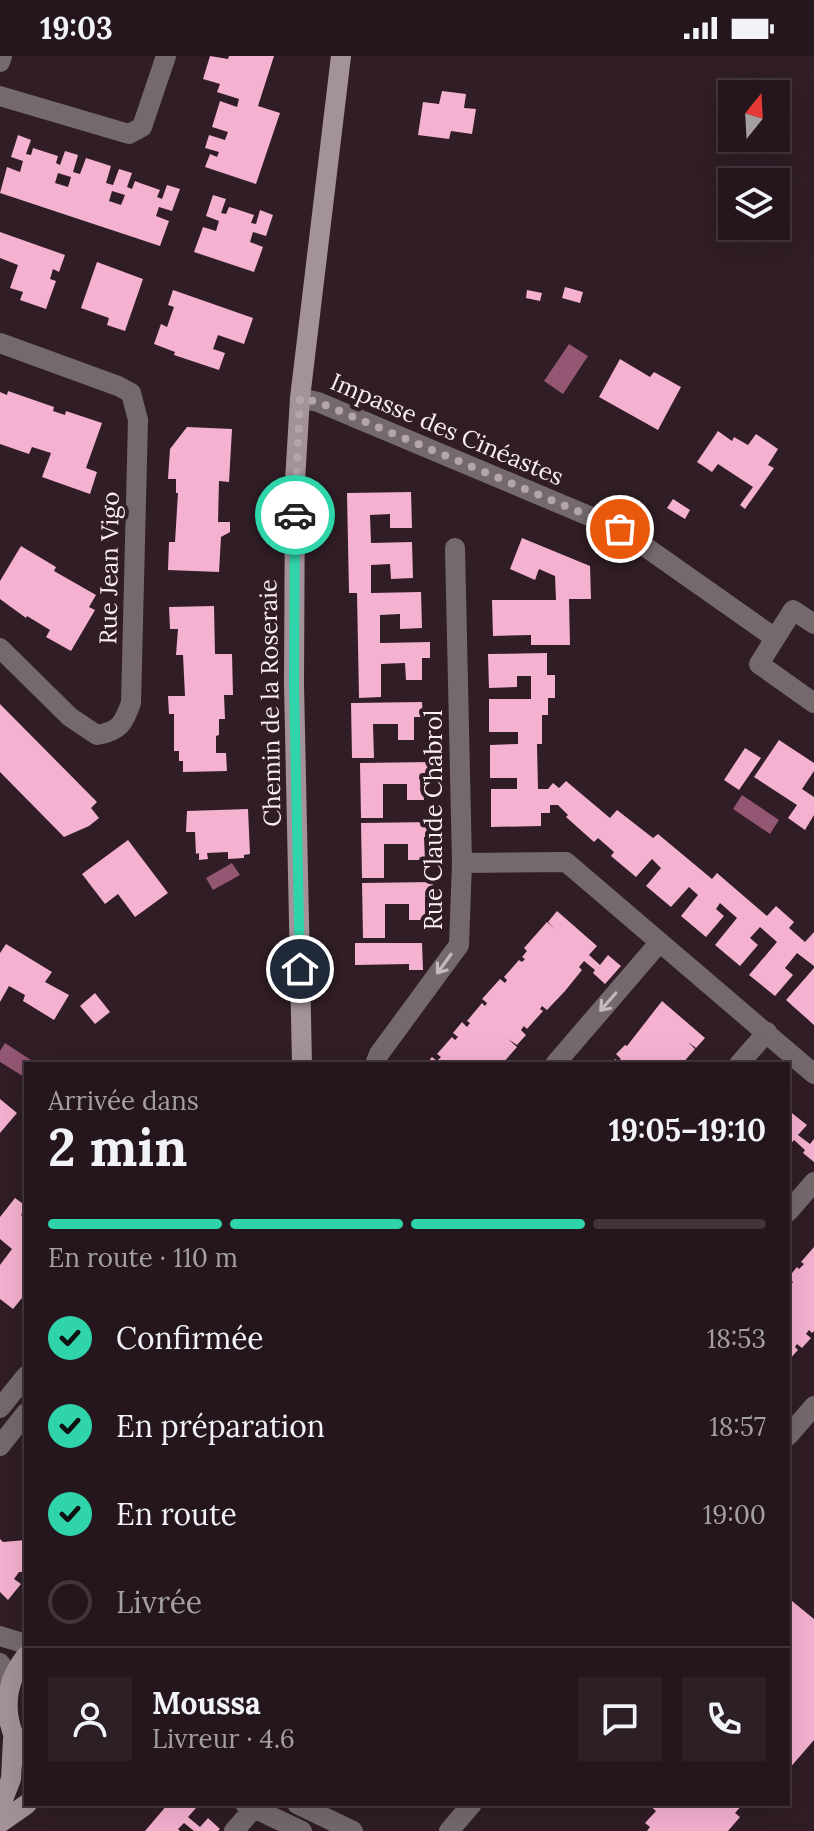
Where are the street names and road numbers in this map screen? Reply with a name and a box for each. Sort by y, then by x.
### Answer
street label: Impasse des Cinéastes [326,366,568,492]
street label: Rue Jean Vigo [92,491,126,645]
street label: Chemin de la Roseraie [252,579,288,827]
street label: Rue Claude Chabrol [418,710,449,930]

